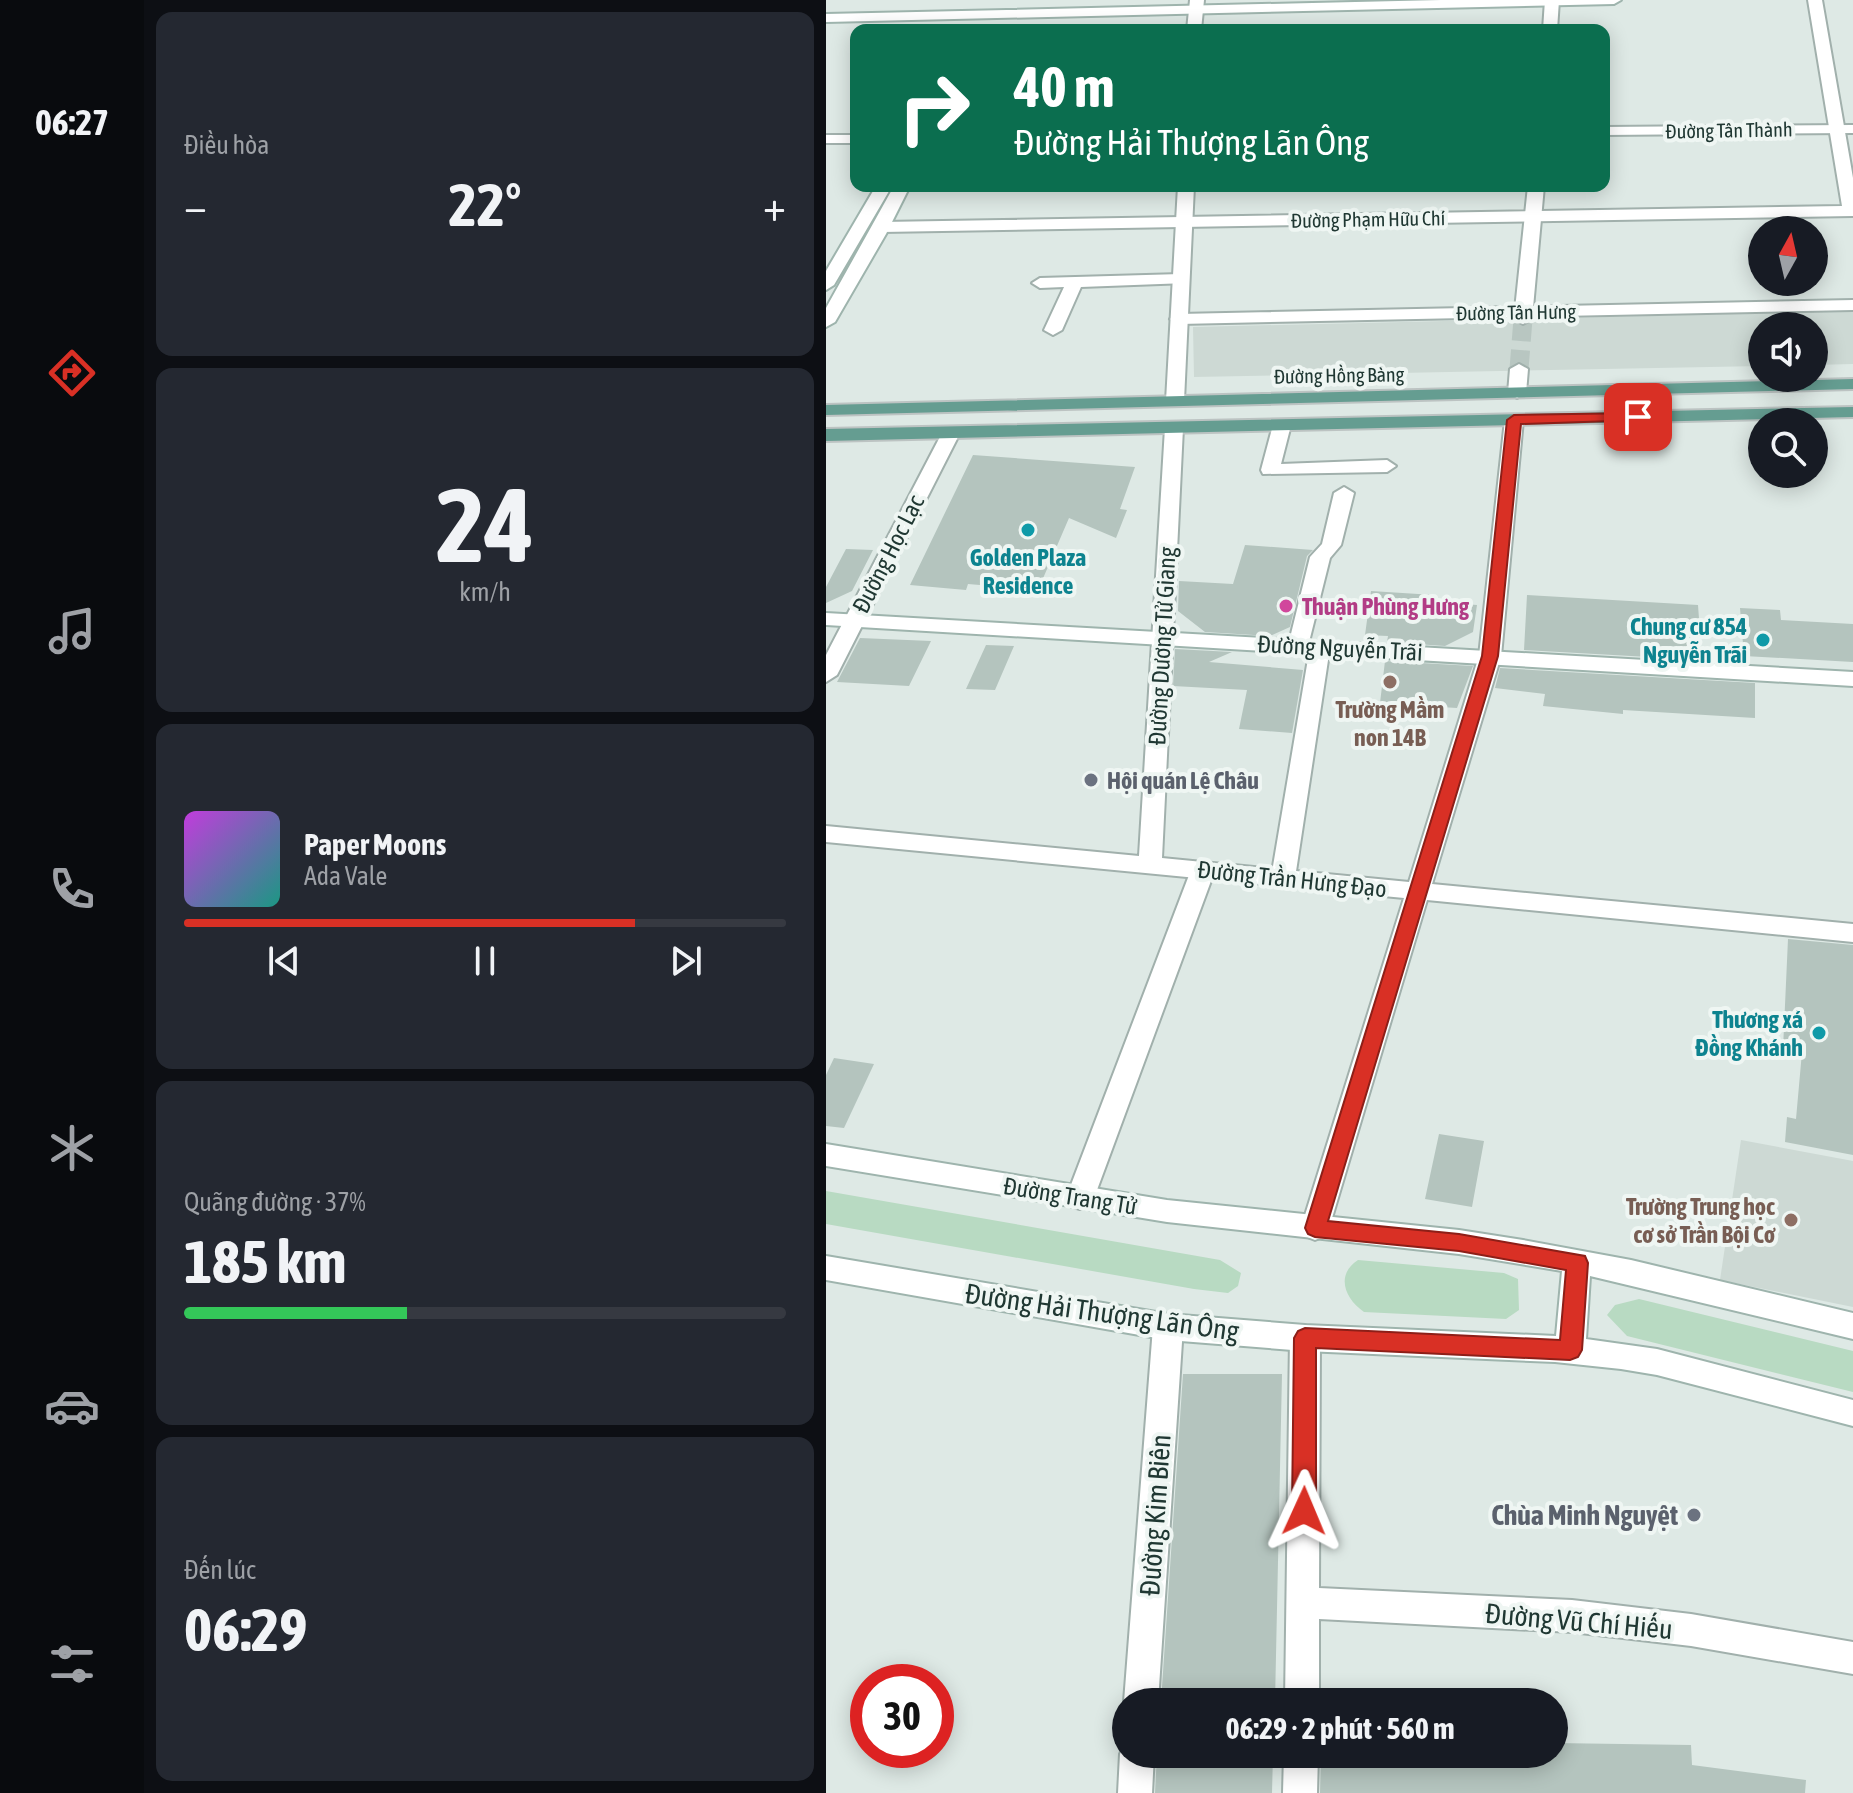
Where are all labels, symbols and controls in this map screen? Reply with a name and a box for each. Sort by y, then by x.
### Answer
text: 40 m [1014,55,1115,119]
icon: right [882,56,986,160]
text: 06:27 [35,101,109,143]
street label: Đường Tân Thành [1665,117,1793,143]
text: Đường Hải Thượng Lãn Ông [1014,121,1369,163]
text: Điều hòa [184,130,269,160]
text: 22° [449,170,521,239]
text: − [184,180,207,230]
text: + [763,180,786,230]
street label: Đường Phạm Hữu Chí [1291,206,1446,232]
north arrow [1748,216,1828,296]
map controls [1748,216,1828,488]
street label: Đường Tân Hưng [1456,299,1577,325]
button: sound [1748,312,1828,392]
icon: directions [44,345,100,401]
street label: Đường Hồng Bàng [1274,362,1405,388]
pin [1604,383,1672,451]
icon: arrive [1616,395,1660,439]
button: search [1748,408,1828,488]
text: 24 [436,465,534,584]
street label: Đường Học Lạc [847,491,929,617]
marker: Golden Plaza Residence [1019,521,1037,539]
place label: Golden Plaza Residence [970,544,1086,599]
street label: Đường Dương Tử Giang [1143,545,1181,746]
text: km/h [459,577,511,607]
place label: Thuận Phùng Hưng [1302,593,1470,620]
marker: Thuận Phùng Hưng [1277,597,1295,615]
icon: music [44,603,100,659]
place label: Chung cư 854 Nguyễn Trãi [1630,613,1747,668]
street label: Đường Nguyễn Trãi [1257,630,1423,666]
marker: Chung cư 854 Nguyễn Trãi [1754,631,1772,649]
marker: Trường Mầm non 14B [1381,673,1399,691]
place label: Trường Mầm non 14B [1336,696,1444,751]
place label: Hội quán Lệ Châu [1107,767,1259,794]
marker: Hội quán Lệ Châu [1082,771,1100,789]
text: Paper Moons [304,827,446,861]
street label: Đường Trần Hưng Đạo [1196,856,1388,902]
icon: phone [44,861,100,917]
text: Ada Vale [304,861,387,891]
icon: previous [262,939,306,983]
icon: pause [463,939,507,983]
icon: next [664,939,708,983]
place label: Thương xá Đồng Khánh [1695,1006,1803,1061]
marker: Thương xá Đồng Khánh [1810,1024,1828,1042]
icon: climate [44,1120,100,1176]
street label: Đường Trang Tử [1001,1172,1139,1220]
text: Quãng đường · 37% [184,1187,366,1217]
place label: Trường Trung học cơ sở Trần Bội Cơ [1626,1193,1776,1248]
marker: Trường Trung học cơ sở Trần Bội Cơ [1782,1211,1800,1229]
text: 185 km [184,1227,346,1296]
street label: Đường Hải Thượng Lãn Ông [963,1277,1241,1347]
icon: car [44,1378,100,1434]
street label: Đường Kim Biên [1133,1433,1177,1597]
position arrow [1262,1469,1346,1553]
place label: Chùa Minh Nguyệt [1491,1499,1678,1531]
marker: Chùa Minh Nguyệt [1685,1506,1703,1524]
text: Đến lúc [184,1555,256,1585]
text: 06:29 [184,1595,307,1664]
street label: Đường Vũ Chí Hiếu [1484,1597,1674,1645]
icon: filters [44,1636,100,1692]
speed limit sign: 30 [850,1664,954,1768]
text: 06:29 · 2 phút · 560 m [1225,1711,1455,1745]

